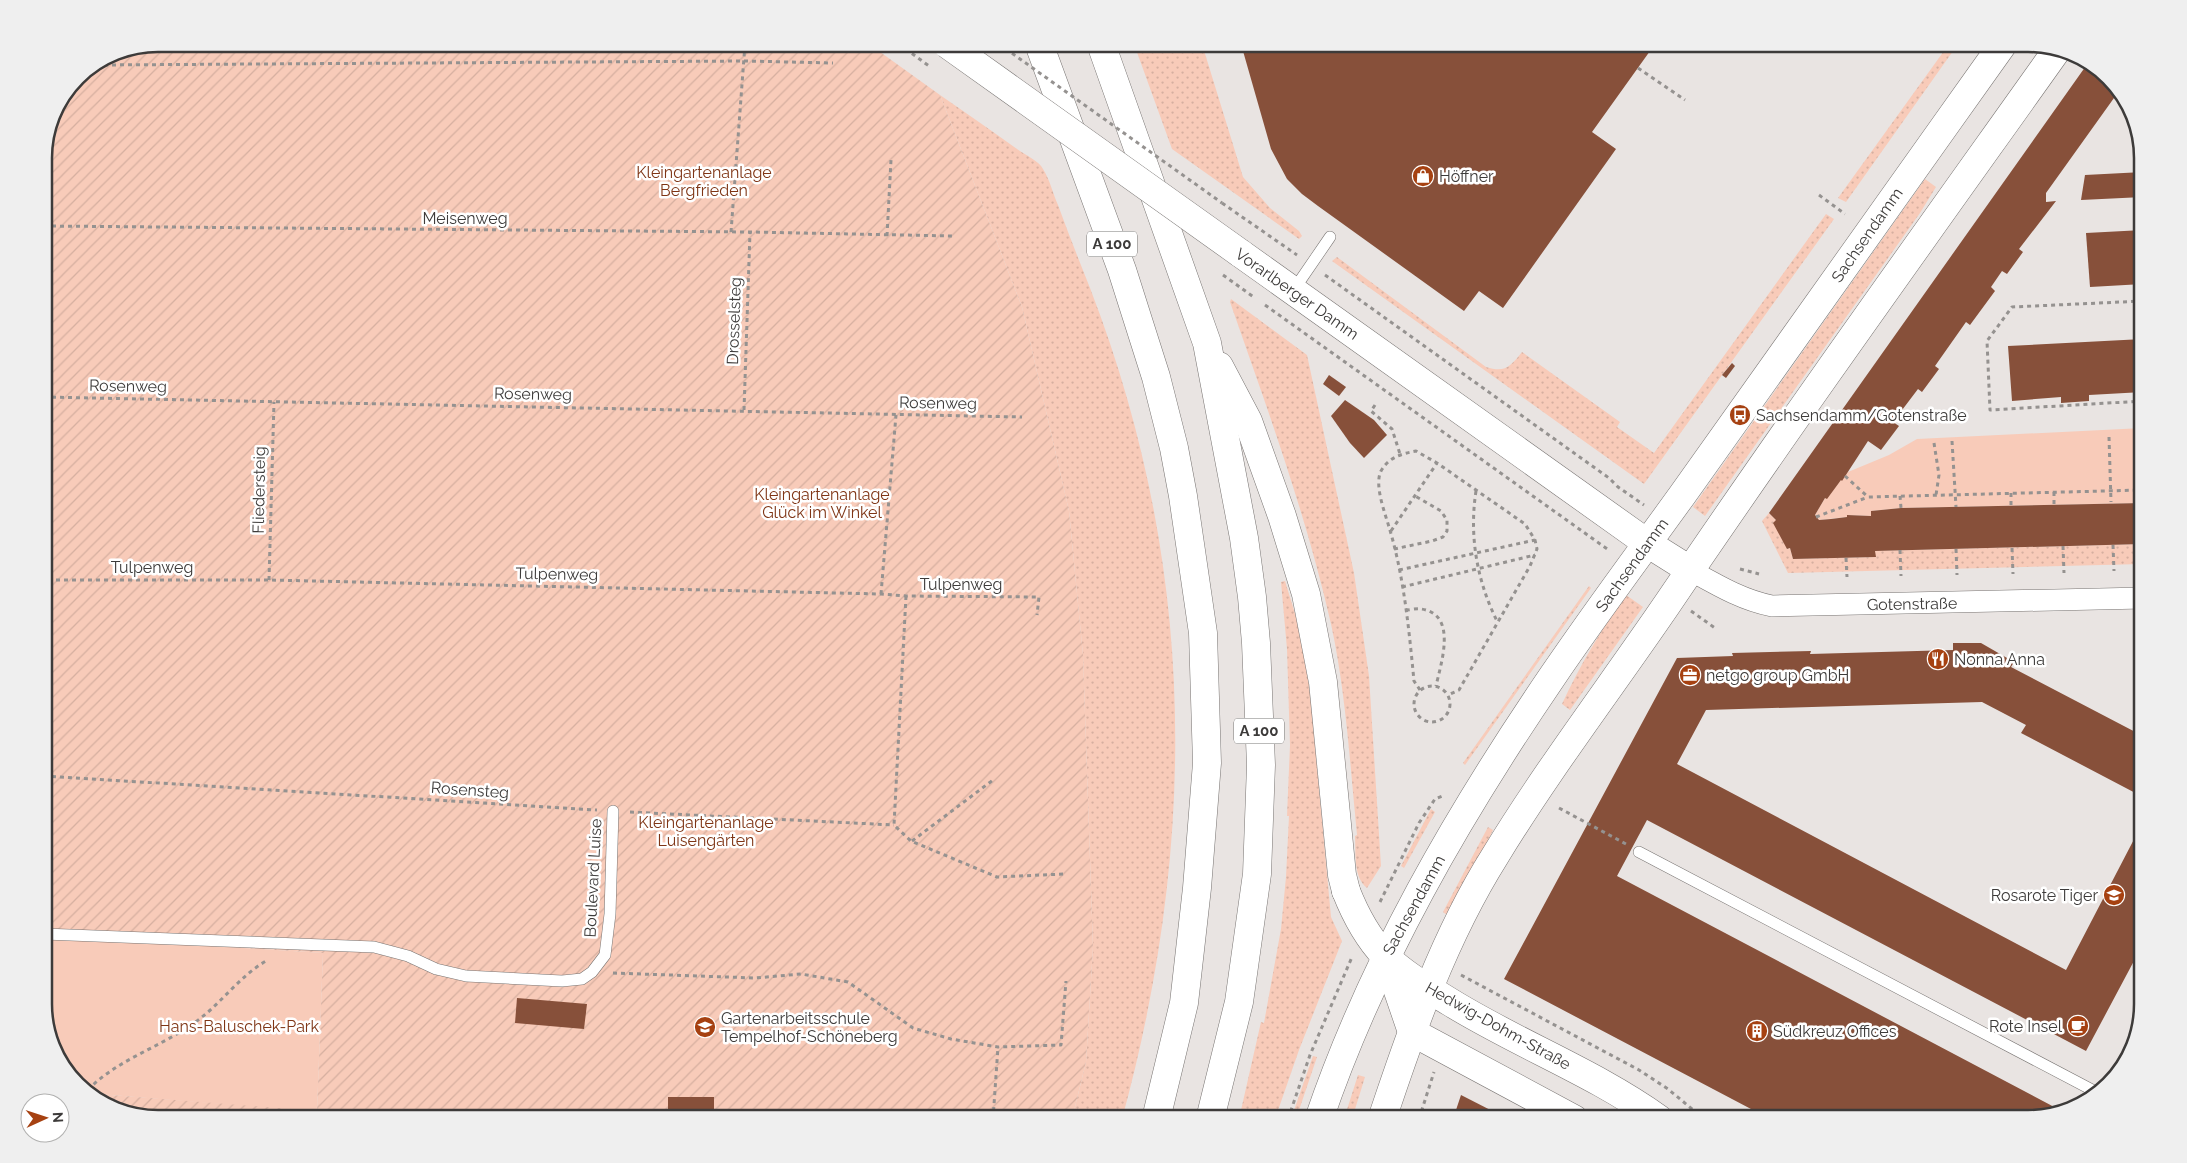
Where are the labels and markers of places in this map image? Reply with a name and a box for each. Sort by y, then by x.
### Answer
shop icon: Höffner [1411,164,1435,188]
place label: Höffner [1439,167,1494,186]
bus stop icon: Sachsendamm/Gotenstraße [1728,403,1752,427]
place label: Sachsendamm/Gotenstraße [1756,406,1967,425]
restaurant icon: Nonna Anna [1926,647,1950,671]
place label: Nonna Anna [1954,650,2045,669]
office icon: netgo group GmbH [1678,663,1702,687]
place label: netgo group GmbH [1706,666,1849,685]
school or university icon: Rosarote Tiger [2102,883,2126,907]
place label: Rosarote Tiger [1991,886,2098,905]
place label: Gartenarbeitsschule Tempelhof-Schöneberg [721,1009,898,1046]
cafe icon: Rote Insel [2066,1014,2090,1038]
school or university icon: Gartenarbeitsschule Tempelhof-Schöneberg [693,1015,717,1039]
place label: Rote Insel [1989,1017,2063,1036]
building icon: Südkreuz Offices [1745,1019,1769,1043]
place label: Südkreuz Offices [1773,1022,1897,1041]

